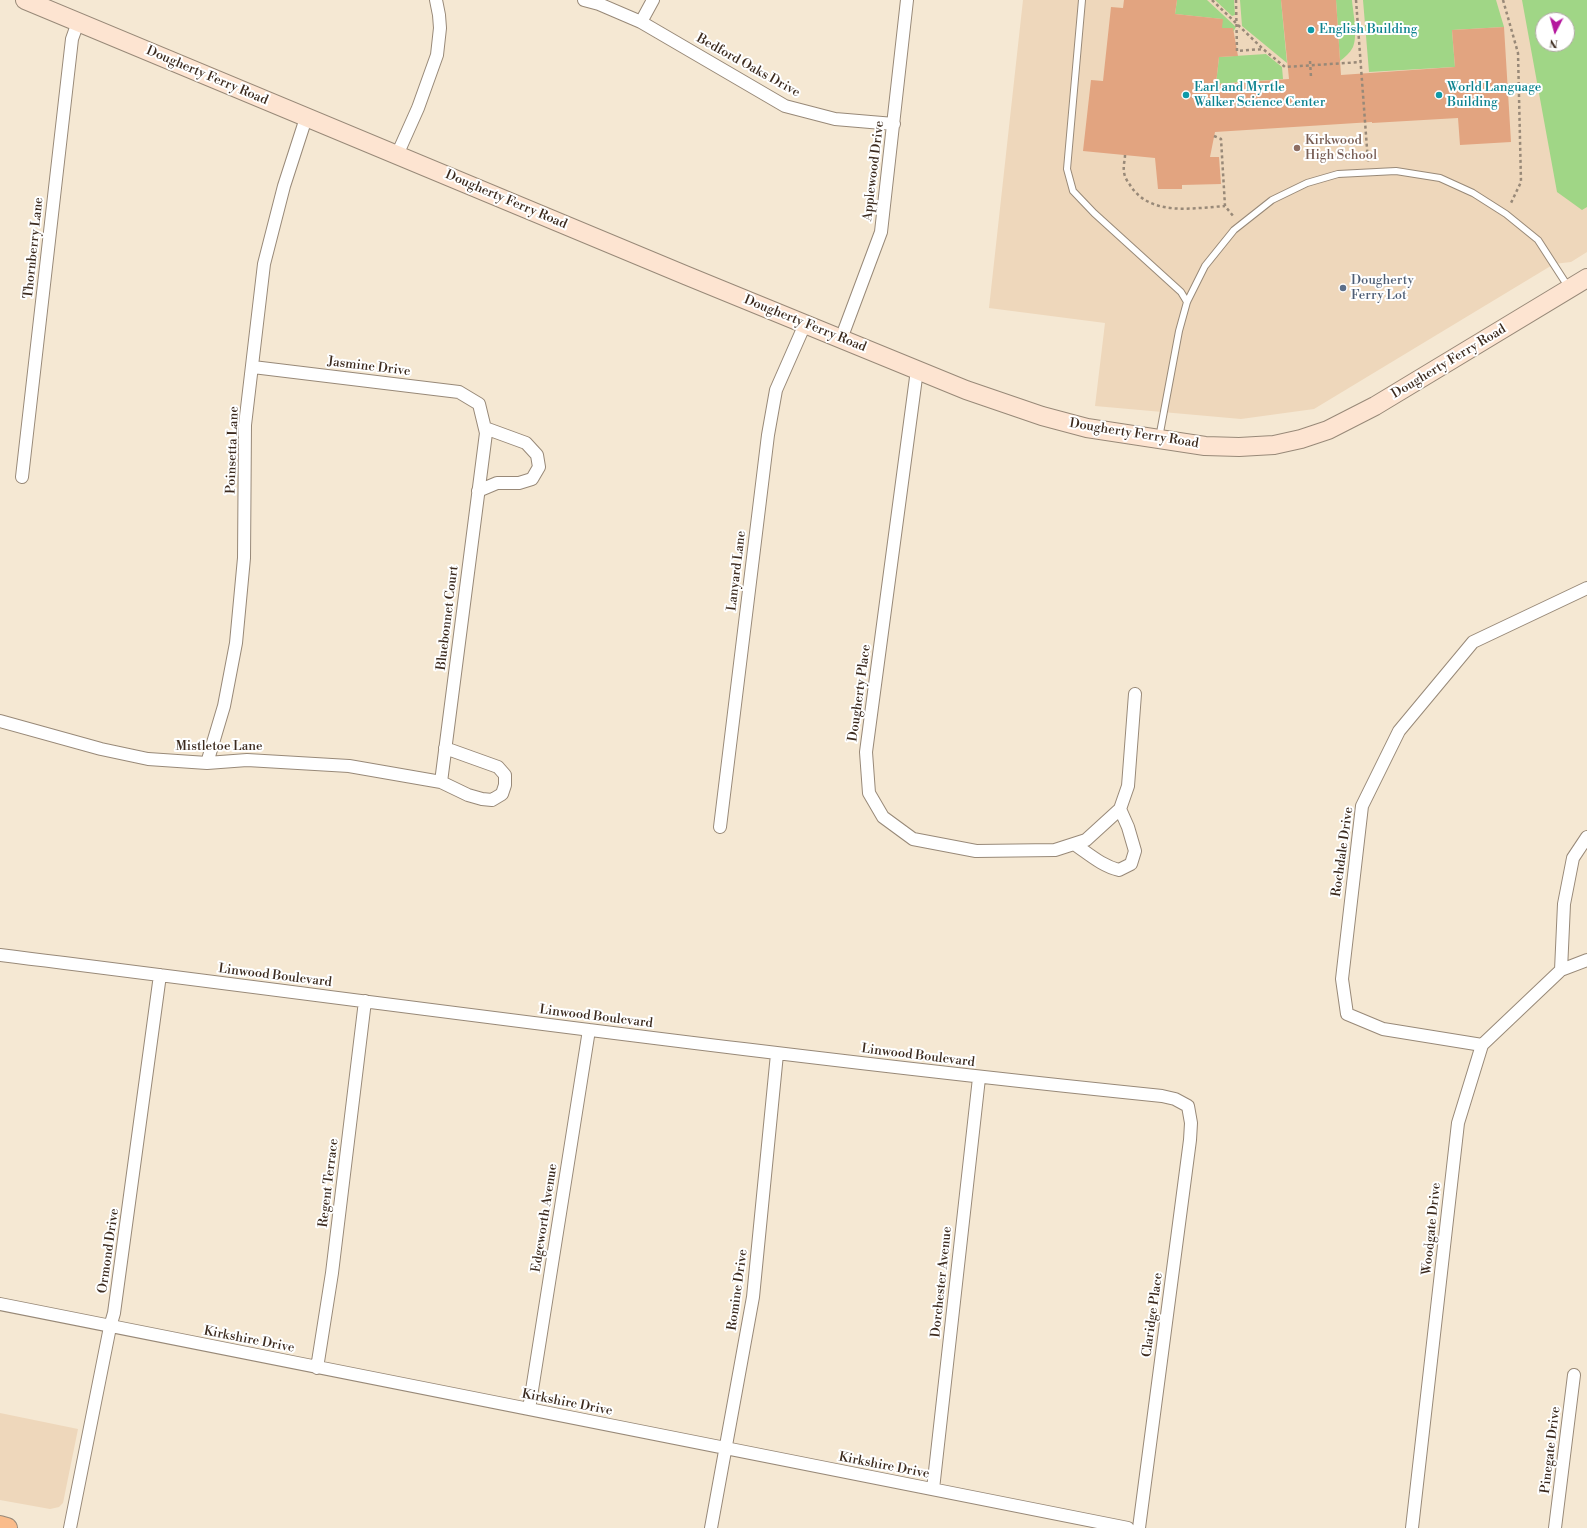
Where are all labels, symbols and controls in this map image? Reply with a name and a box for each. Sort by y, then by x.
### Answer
north arrow [1535,12,1575,52]
place label: English Building [1319,22,1418,38]
marker: English Building [1306,25,1316,35]
street label: Bedford Oaks Drive [694,31,802,101]
text: N [1549,36,1559,50]
street label: Dougherty Ferry Road [144,43,270,109]
place label: Earl and Myrtle Walker Science Center [1194,80,1325,111]
place label: World Language Building [1447,80,1541,111]
marker: Earl and Myrtle Walker Science Center [1181,90,1191,100]
marker: World Language Building [1434,90,1444,100]
street label: Applewood Drive [860,120,888,222]
place label: Kirkwood High School [1305,133,1377,164]
marker: Kirkwood High School [1292,143,1302,153]
street label: Dougherty Ferry Road [443,167,569,233]
street label: Thornberry Lane [21,196,47,300]
place label: Dougherty Ferry Lot [1351,273,1414,304]
marker: Dougherty Ferry Lot [1338,283,1348,293]
street label: Dougherty Ferry Road [741,292,869,356]
street label: Dougherty Ferry Road [1389,322,1509,402]
street label: Jasmine Drive [327,354,411,380]
street label: Poinsetta Lane [224,406,242,494]
street label: Dougherty Ferry Road [1068,416,1200,452]
street label: Lanyard Lane [724,530,750,612]
street label: Bluebonnet Court [434,565,462,671]
street label: Dougherty Place [845,643,875,743]
street label: Mistletoe Lane [175,739,263,755]
street label: Rochdale Drive [1329,806,1357,898]
street label: Linwood Boulevard [217,961,333,991]
street label: Linwood Boulevard [538,1002,654,1032]
street label: Linwood Boulevard [860,1041,976,1071]
street label: Regent Terrace [316,1138,342,1228]
street label: Edgeworth Avenue [529,1163,561,1273]
street label: Woodgate Drive [1419,1182,1445,1276]
street label: Ormond Drive [95,1208,123,1294]
street label: Dorchester Avenue [928,1226,956,1338]
street label: Romine Drive [725,1248,751,1332]
street label: Claridge Place [1139,1272,1167,1358]
street label: Kirkshire Drive [202,1324,296,1356]
street label: Kirkshire Drive [520,1387,614,1419]
street label: Pinegate Drive [1538,1406,1564,1494]
street label: Kirkshire Drive [837,1450,931,1482]

